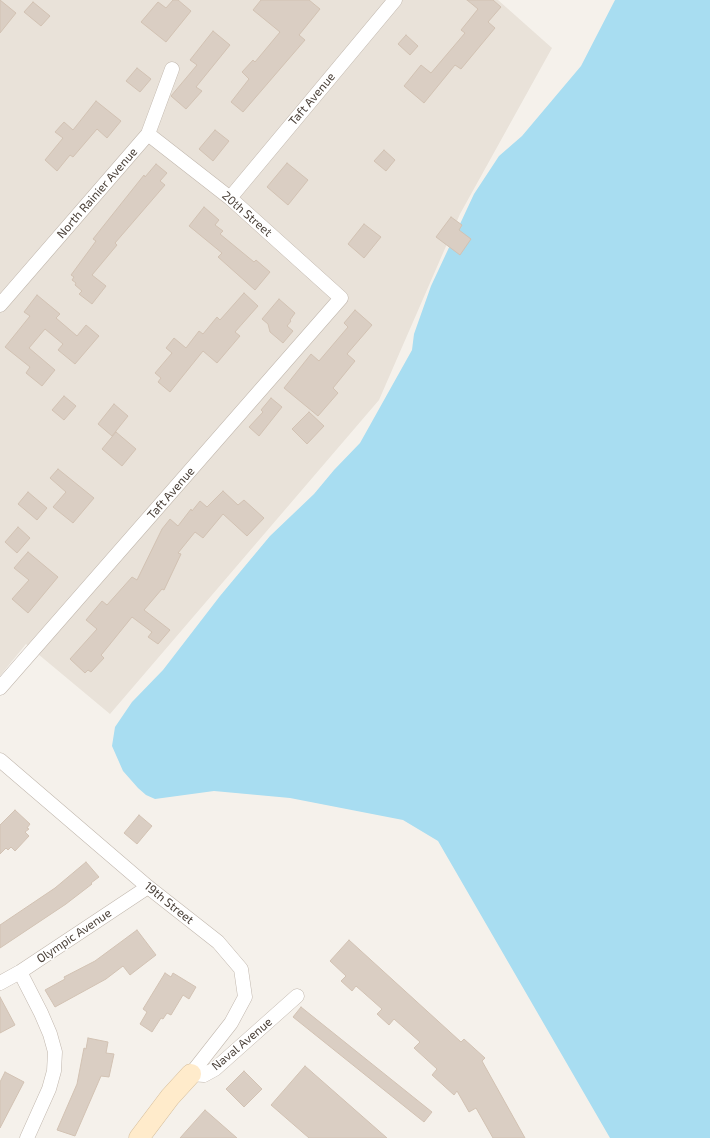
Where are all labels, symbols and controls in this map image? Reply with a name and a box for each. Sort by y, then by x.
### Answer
street label: Taft Avenue [286,70,338,128]
street label: North Rainier Avenue [54,145,140,241]
street label: 20th Street [219,188,275,240]
street label: Taft Avenue [144,464,198,522]
street label: 19th Street [141,879,197,927]
street label: Olympic Avenue [34,906,114,966]
street label: Naval Avenue [209,1015,275,1073]

